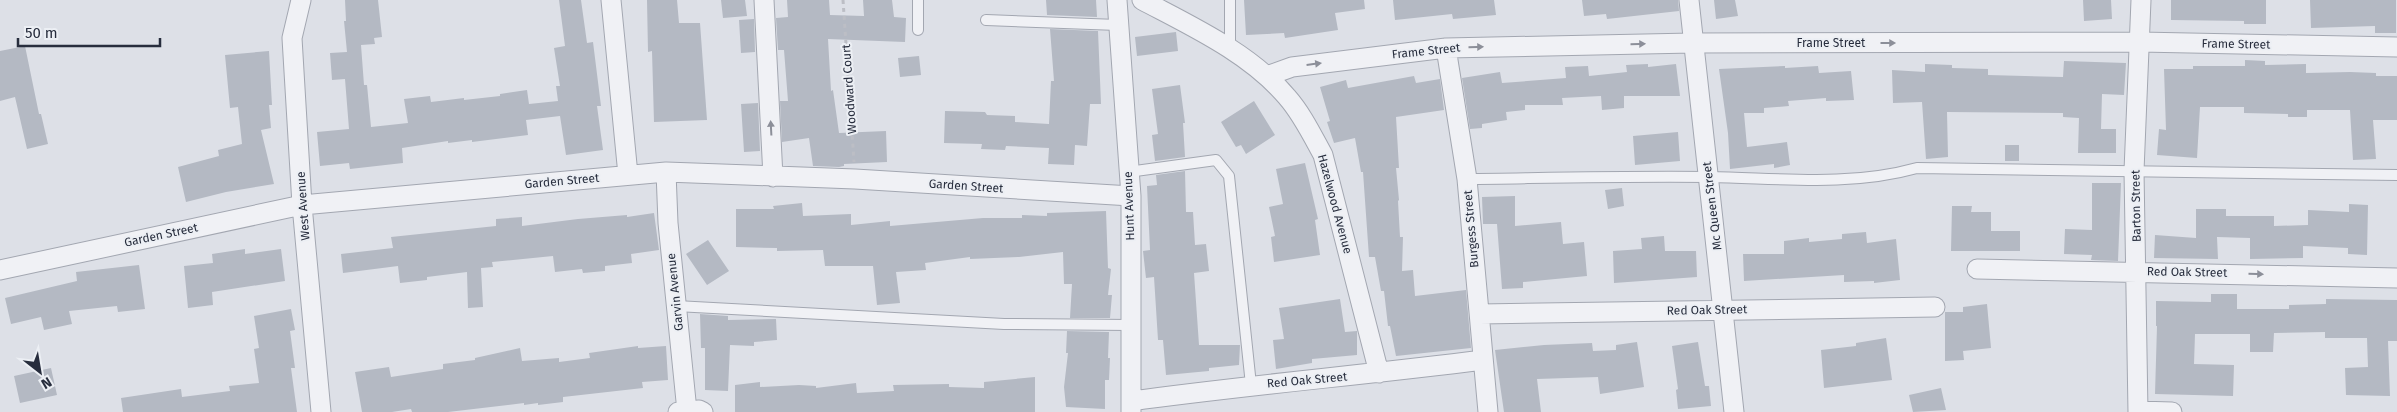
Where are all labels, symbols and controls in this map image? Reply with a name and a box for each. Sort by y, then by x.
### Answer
scale bar [18,15,160,47]
text: 50 m [25,24,58,42]
street label: Frame Street [1797,36,1866,50]
street label: Frame Street [2201,36,2271,52]
one-way arrow [1880,39,1896,47]
street label: Frame Street [1391,40,1462,62]
one-way arrow [1630,40,1646,48]
street label: Woodward Court [839,43,859,134]
one-way arrow [1468,43,1484,51]
one-way arrow [1307,60,1323,68]
one-way arrow [766,120,774,136]
street label: Hazelwood Avenue [1315,153,1355,255]
street label: Mc Queen Street [1700,160,1724,251]
street label: Barton Street [2128,169,2144,242]
street label: West Avenue [294,171,312,241]
street label: Garden Street [524,171,601,191]
street label: Hunt Avenue [1121,171,1137,241]
street label: Garden Street [928,176,1004,196]
street label: Burgess Street [1461,189,1481,269]
street label: Garden Street [123,220,200,250]
street label: Garvin Avenue [664,252,686,332]
street label: Red Oak Street [2147,264,2228,280]
one-way arrow [2248,270,2264,278]
street label: Red Oak Street [1667,302,1748,318]
north arrow [15,347,65,397]
street label: Red Oak Street [1266,369,1348,390]
text: N [38,373,55,392]

